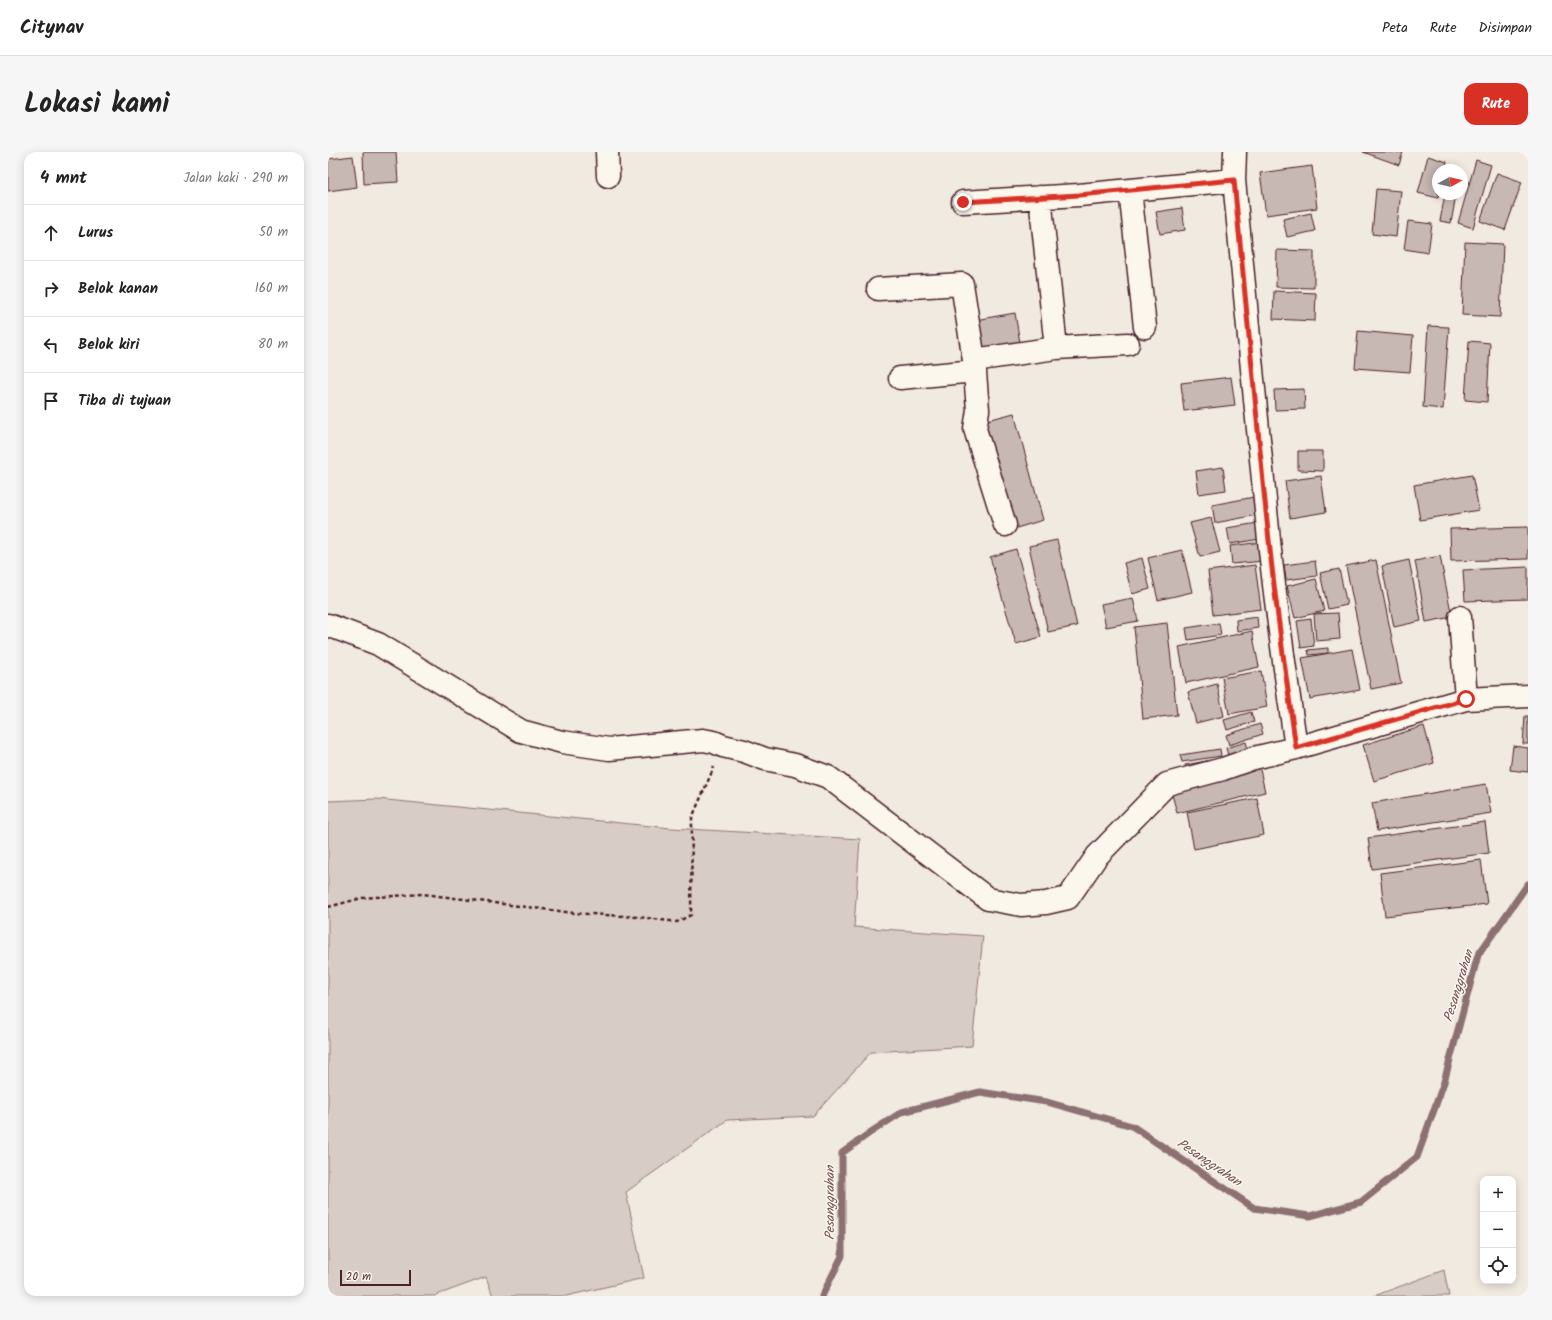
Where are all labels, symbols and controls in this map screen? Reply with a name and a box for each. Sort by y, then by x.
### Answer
text: Citynav [20,13,83,43]
text: Peta [1382,17,1408,39]
text: Rute [1430,17,1456,39]
text: Disimpan [1478,17,1532,39]
text: Lokasi kami [24,82,170,127]
button: Rute [1464,83,1528,125]
north arrow [1432,164,1468,200]
text: 4 mnt [40,165,87,192]
text: Jalan kaki · 290 m [184,168,288,189]
route end [954,193,972,211]
text: Lurus [78,221,113,245]
icon: ahead [40,222,62,244]
text: 50 m [259,222,288,243]
text: Belok kanan [78,277,158,301]
icon: right [40,278,62,300]
text: 160 m [255,278,288,299]
text: Belok kiri [78,333,139,357]
icon: left [40,334,62,356]
text: 80 m [258,334,288,355]
text: Tiba di tujuan [78,389,171,413]
icon: arrive [40,390,62,412]
route start [1457,690,1475,708]
water label: Pesanggrahan [1438,946,1480,1025]
water label: Pesanggrahan [1172,1134,1247,1193]
water label: Pesanggrahan [820,1165,841,1240]
map controls [1480,1176,1516,1284]
button: + [1480,1176,1516,1212]
button: − [1480,1212,1516,1248]
button: locate [1480,1248,1516,1284]
scale bar [340,1268,411,1287]
text: 20 m [346,1268,371,1286]

